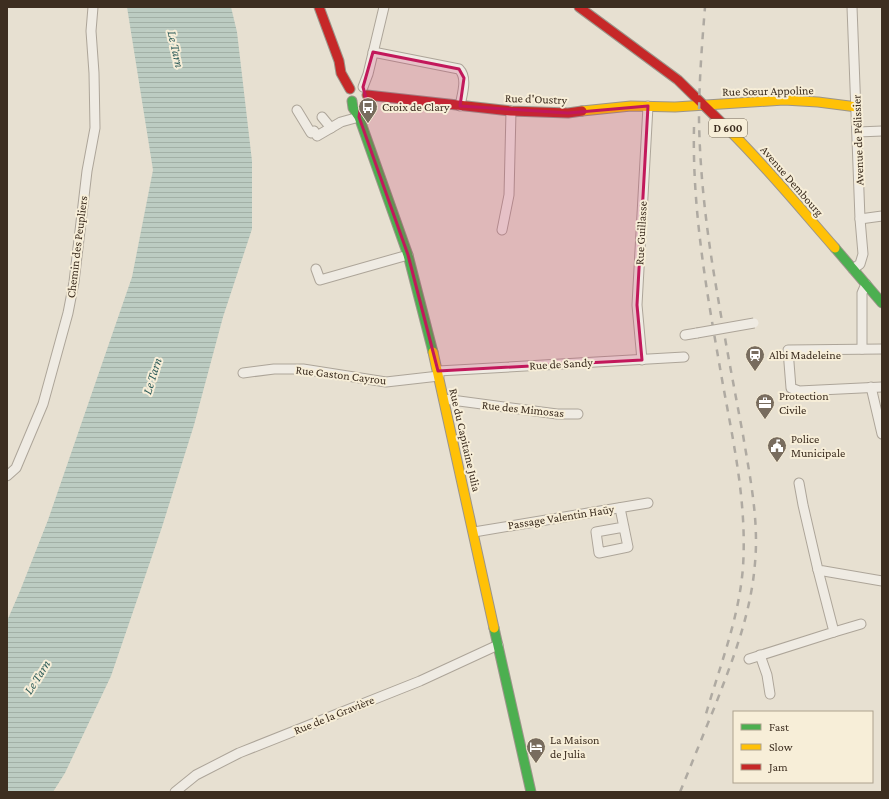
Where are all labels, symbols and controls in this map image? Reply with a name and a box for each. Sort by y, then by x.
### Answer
water label: Le Tarn [164,29,188,69]
street label: Rue Sœur Appoline [722,83,814,99]
street label: Rue d'Oustry [505,91,568,107]
street label: Avenue de Pélissier [849,94,867,186]
bus stop icon: Croix de Clary [357,96,379,124]
place label: Croix de Clary [382,100,450,114]
road number: D 600 [709,119,747,137]
street label: Avenue Dembourg [758,143,827,219]
street label: Chemin des Peupliers [64,195,90,299]
street label: Rue Guillasse [632,201,650,265]
station icon: Albi Madeleine [744,344,766,372]
place label: Albi Madeleine [769,348,841,362]
water label: Le Tarn [139,355,165,396]
street label: Rue de Sandy [529,355,594,373]
street label: Rue Gaston Cayrou [295,362,388,388]
street label: Rue du Capitaine Julia [446,387,484,494]
place label: Protection Civile [779,389,829,417]
office icon: Protection Civile [754,392,776,420]
street label: Rue des Mimosas [481,398,565,420]
place label: Police Municipale [791,432,845,460]
public building icon: Police Municipale [766,435,788,463]
street label: Passage Valentin Haüy [507,502,616,532]
water label: Le Tarn [21,657,54,697]
street label: Rue de la Gravière [292,692,376,738]
legend [733,711,873,783]
text: Fast [769,720,790,734]
place label: La Maison de Julia [550,733,600,761]
hotel icon: La Maison de Julia [525,736,547,764]
text: Slow [769,740,793,754]
text: Jam [768,760,788,774]

